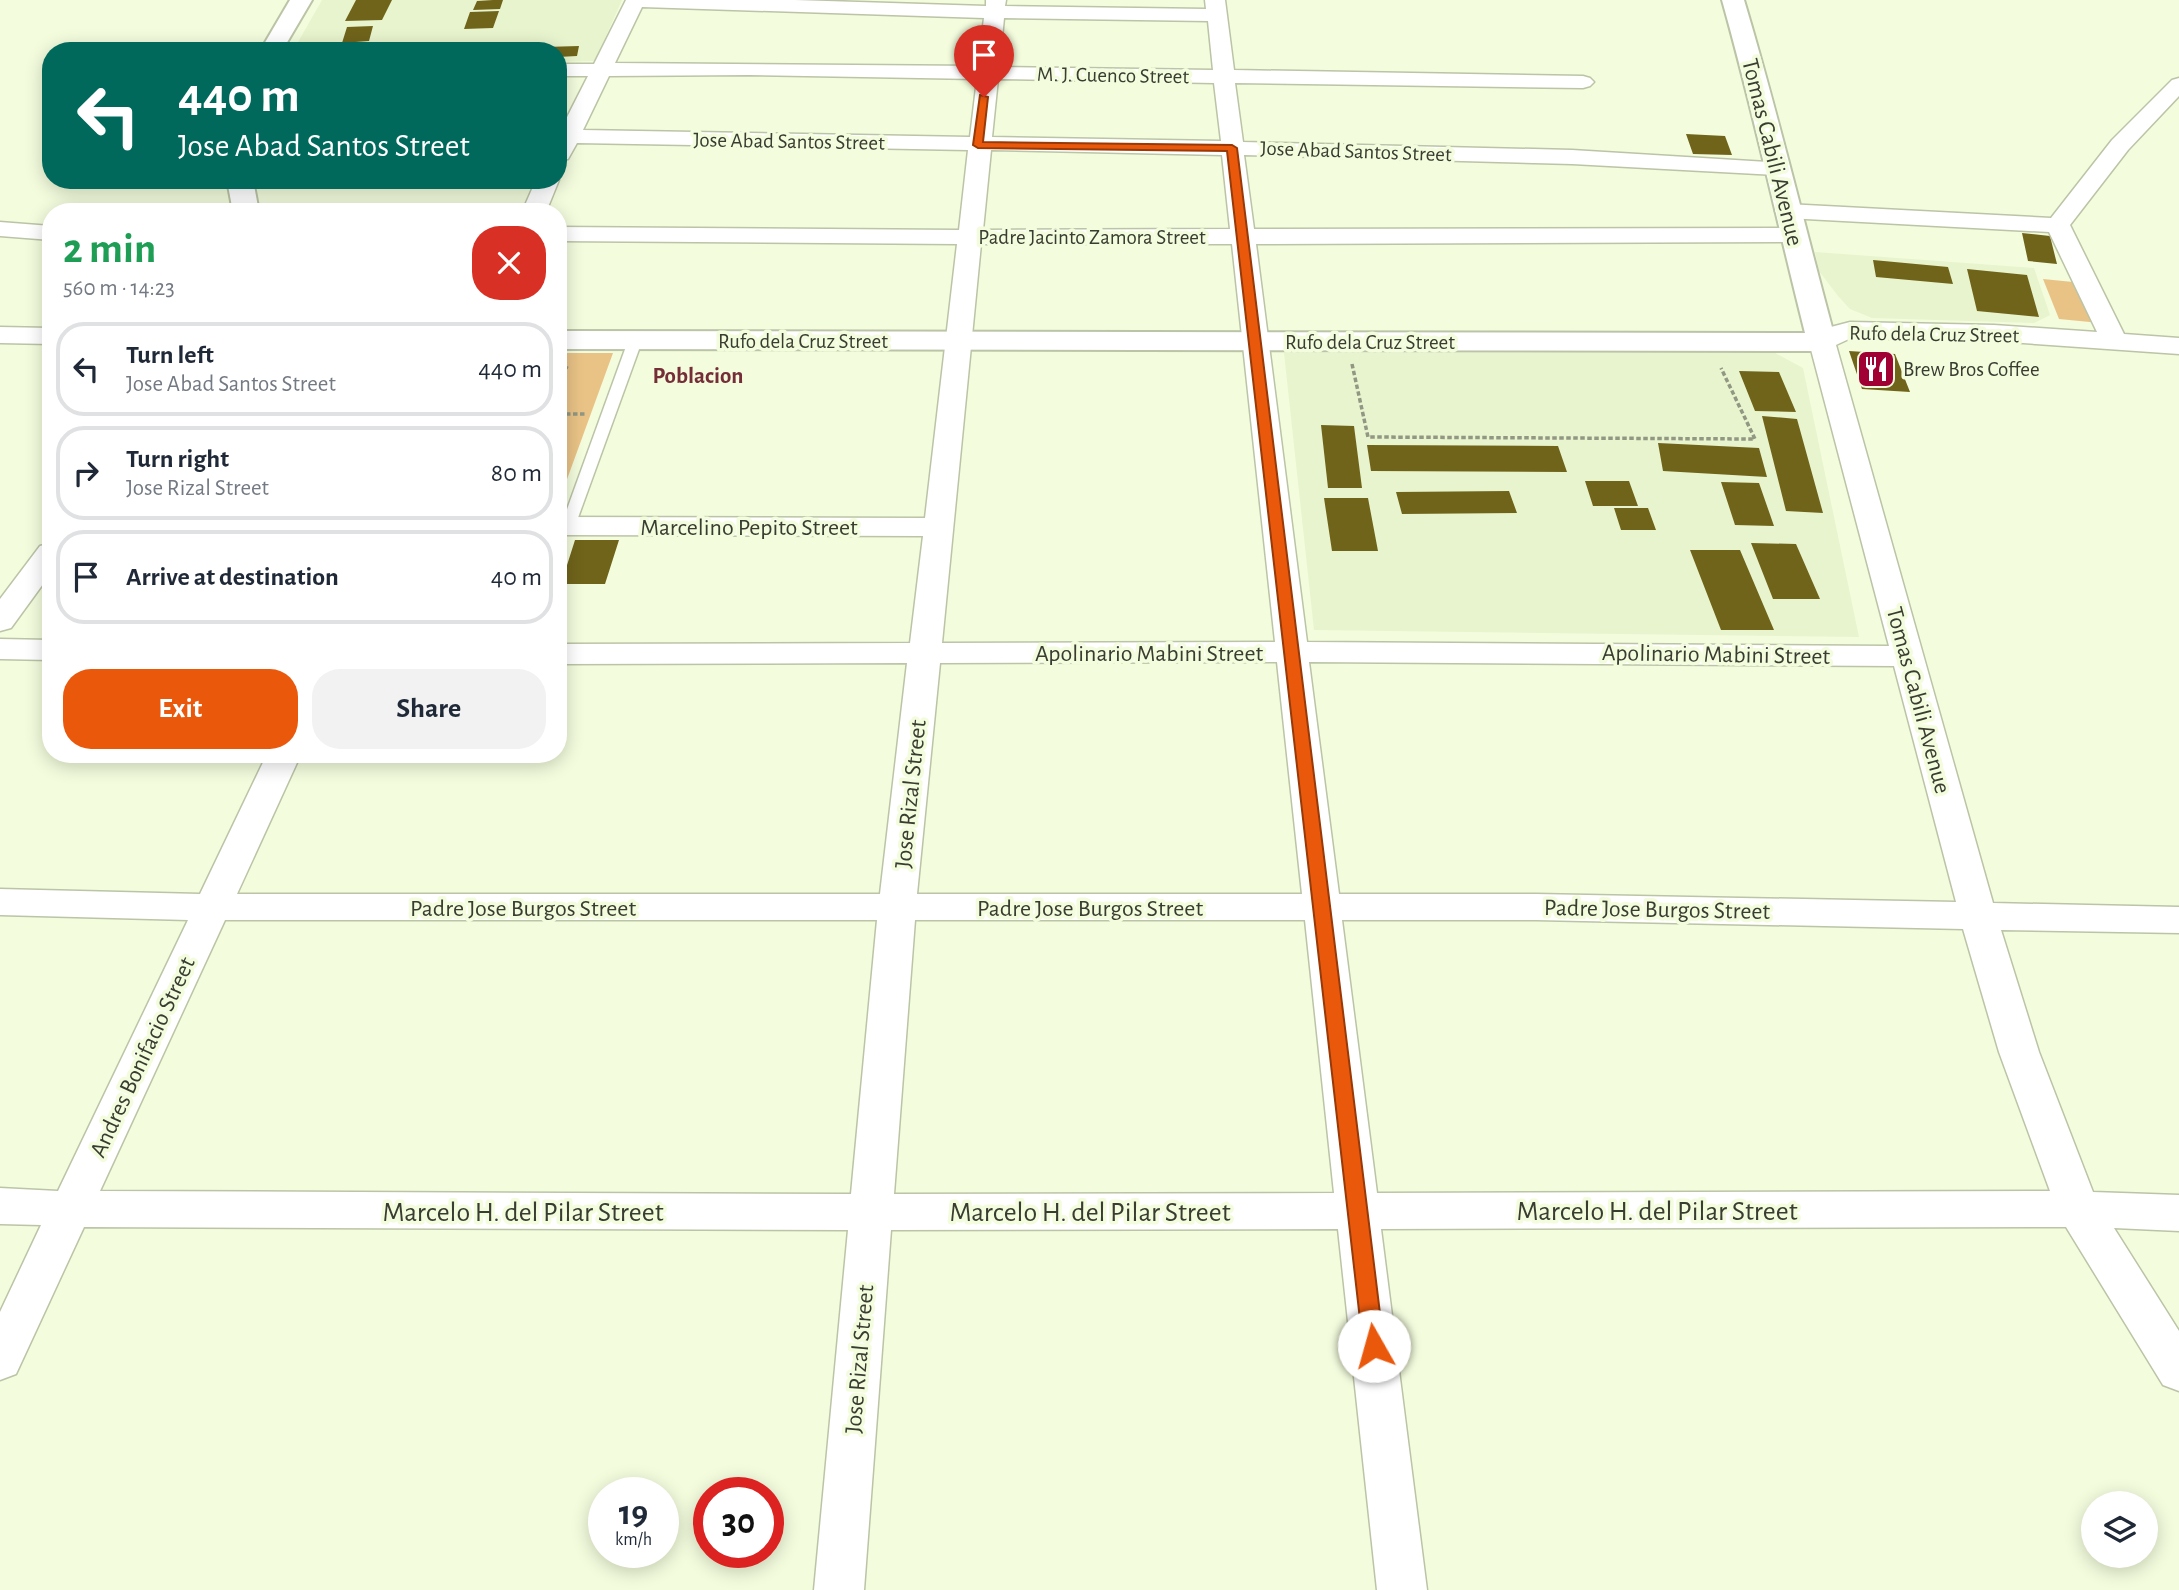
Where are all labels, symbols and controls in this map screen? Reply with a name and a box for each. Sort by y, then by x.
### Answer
pin [954,25,1014,97]
icon: arrive [965,36,1003,74]
street label: Tomas Cabili Avenue [1737,56,1807,248]
street label: M. J. Cuenco Street [1037,64,1190,87]
icon: left [63,70,154,161]
text: 440 m [178,72,300,121]
street label: Jose Abad Santos Street [693,129,885,154]
text: Jose Abad Santos Street [178,130,470,162]
street label: Jose Abad Santos Street [1260,138,1452,165]
button: close [472,226,546,300]
street label: Padre Jacinto Zamora Street [978,227,1206,248]
text: 2 min [63,228,156,270]
text: 560 m · 14:23 [63,277,175,300]
street label: Rufo dela Cruz Street [1849,323,2019,346]
street label: Rufo dela Cruz Street [718,331,888,352]
street label: Rufo dela Cruz Street [1285,332,1455,353]
text: Turn left [126,342,214,368]
restaurant icon: Brew Bros Coffee [1855,348,1897,390]
icon: left [67,350,105,388]
text: 440 m [478,356,542,382]
place label: Brew Bros Coffee [1903,359,2040,380]
district label: Poblacion [653,365,743,388]
text: Jose Abad Santos Street [126,373,336,396]
text: Turn right [126,446,229,472]
icon: right [67,454,105,492]
text: 80 m [491,460,542,486]
text: Jose Rizal Street [126,477,269,500]
street label: Marcelino Pepito Street [640,516,858,540]
icon: arrive [67,558,105,596]
text: Arrive at destination [126,564,339,590]
text: 40 m [491,564,542,590]
street label: Tomas Cabili Avenue [1882,604,1955,796]
street label: Apolinario Mabini Street [1602,641,1831,669]
street label: Apolinario Mabini Street [1035,642,1263,666]
button: Exit [63,669,298,749]
button: Share [312,669,546,749]
street label: Jose Rizal Street [891,718,931,870]
street label: Padre Jose Burgos Street [1544,896,1771,924]
street label: Padre Jose Burgos Street [410,897,636,921]
street label: Padre Jose Burgos Street [977,897,1203,921]
street label: Andres Bonifacio Street [86,953,200,1161]
street label: Marcelo H. del Pilar Street [1516,1198,1798,1226]
street label: Marcelo H. del Pilar Street [382,1199,664,1227]
street label: Marcelo H. del Pilar Street [949,1199,1231,1227]
street label: Jose Rizal Street [842,1283,878,1434]
position arrow [1337,1309,1411,1383]
speed limit sign: 30 [693,1477,784,1568]
map controls [2081,1491,2158,1568]
button: layers [2081,1491,2158,1568]
text: 19 [619,1496,648,1531]
text: km/h [615,1531,652,1549]

